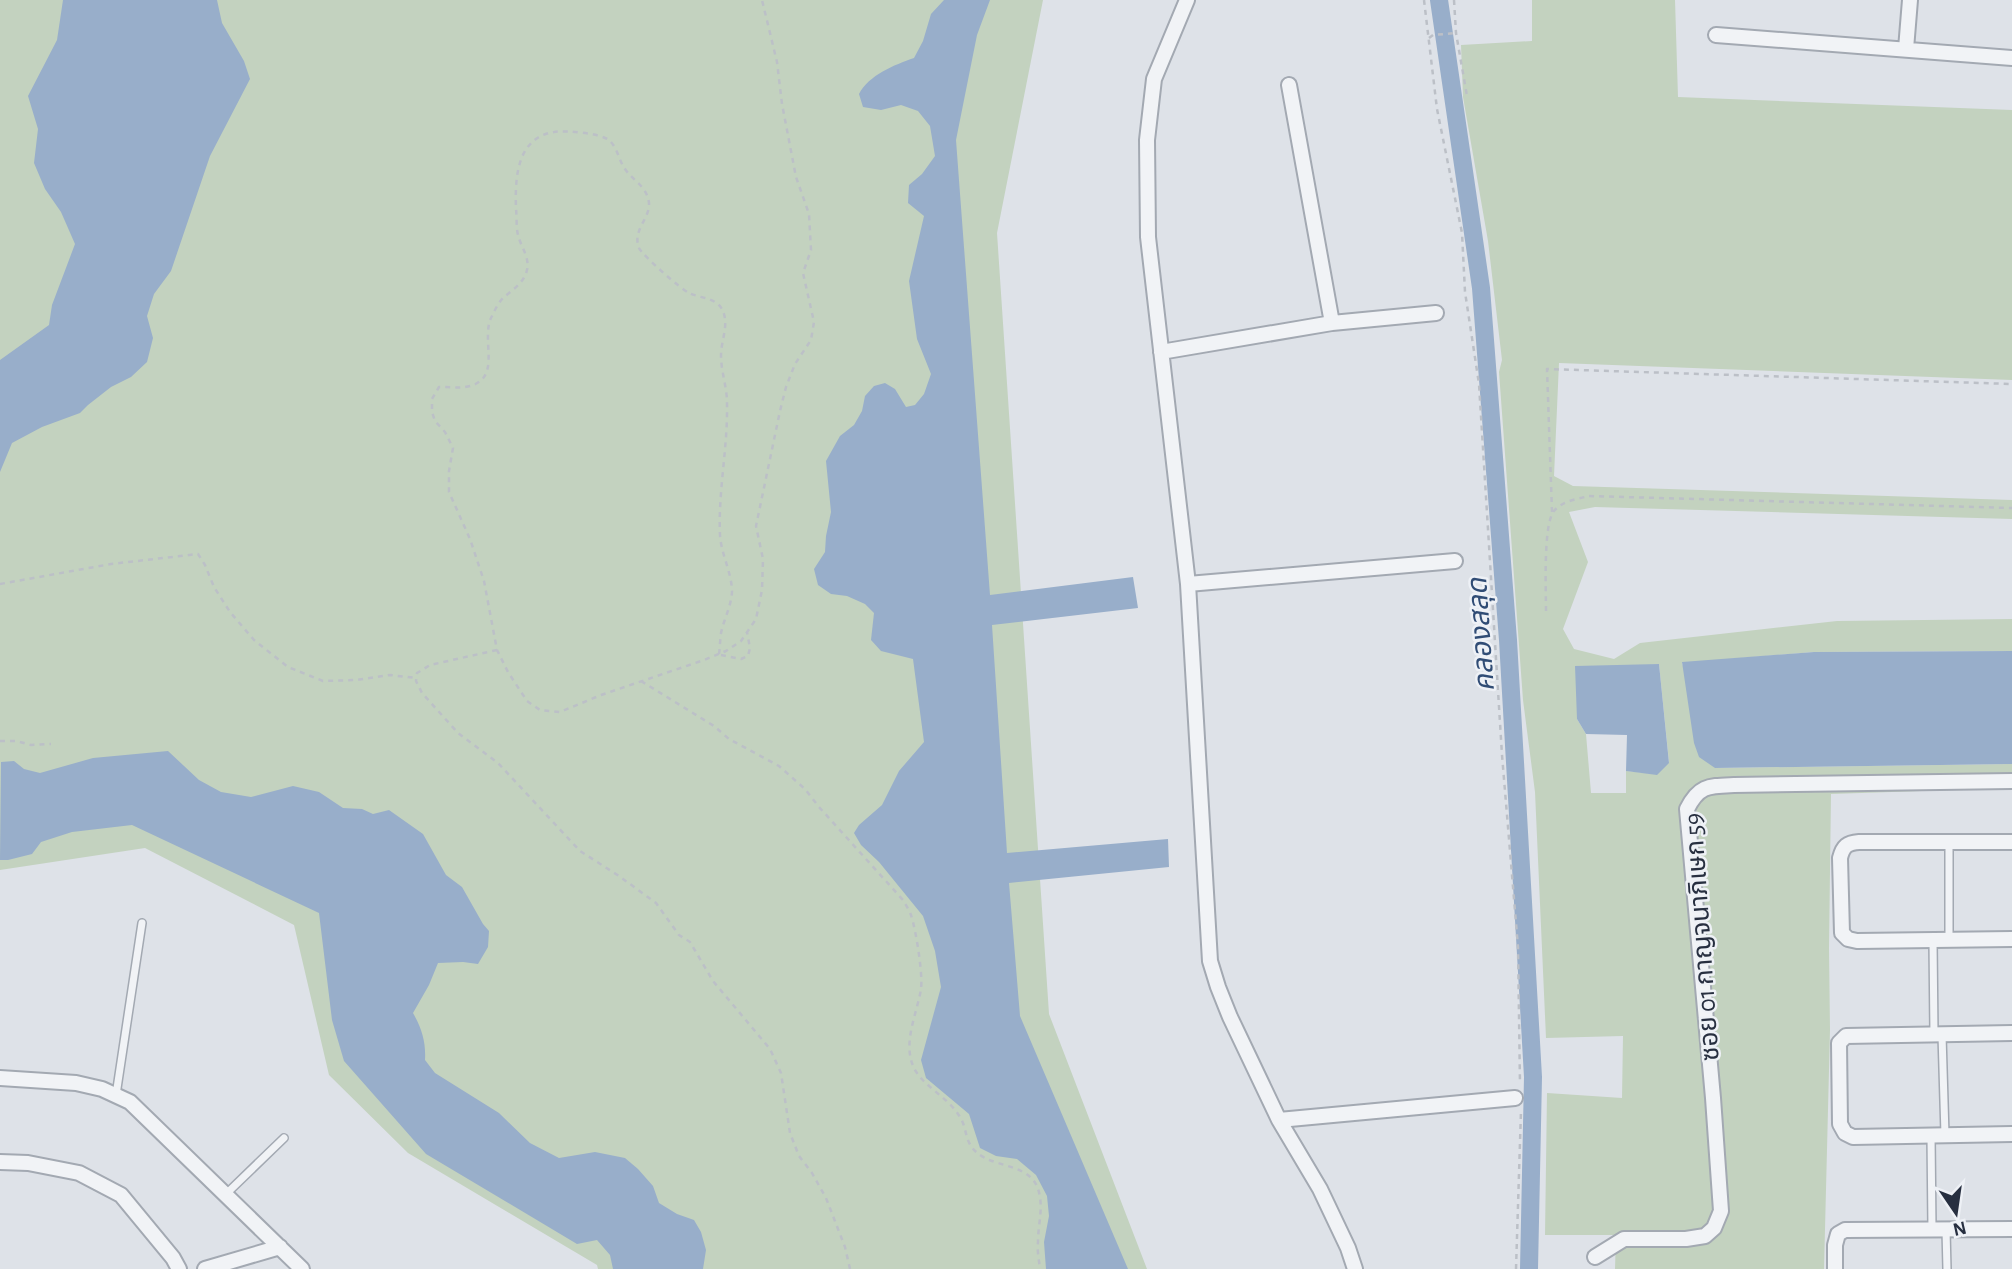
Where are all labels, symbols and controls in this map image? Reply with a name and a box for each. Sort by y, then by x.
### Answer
water label: คลองสลุด [1464,576,1502,692]
street label: ซอย 01 กาญจนาภิเษก 59 [1680,812,1724,1062]
north arrow [1921,1178,1991,1248]
text: N [1951,1217,1968,1239]

